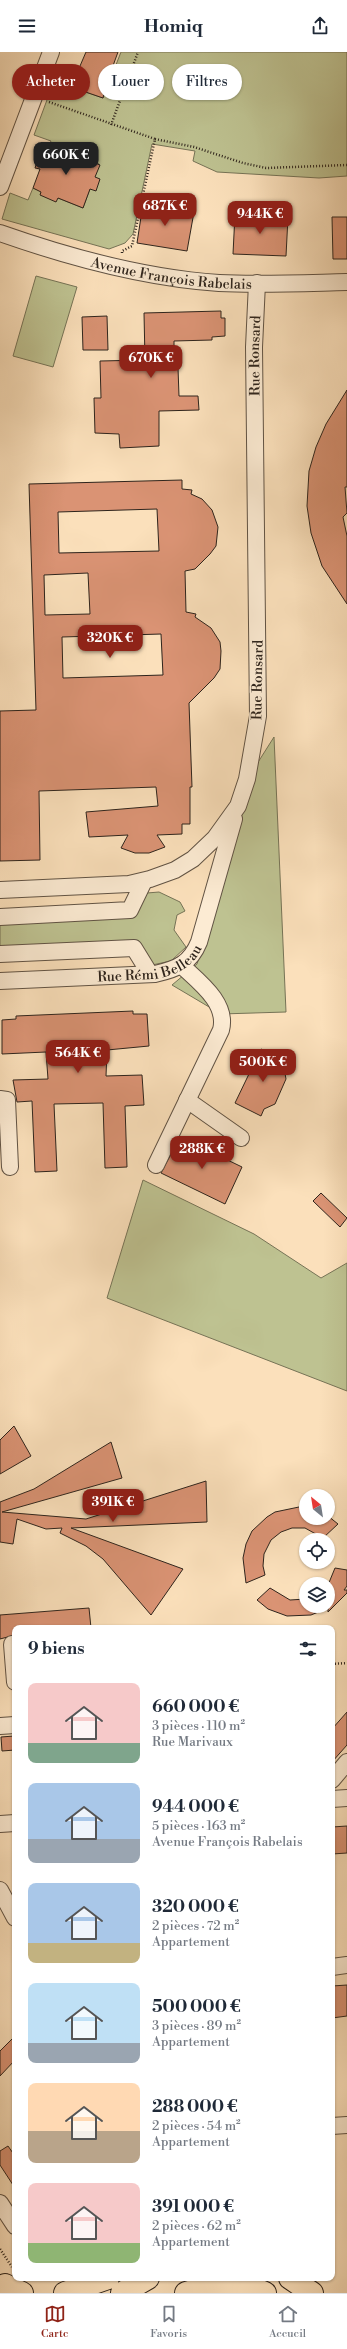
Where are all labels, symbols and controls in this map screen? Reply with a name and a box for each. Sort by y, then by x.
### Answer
icon: menu [16,15,38,37]
text: Homiq [144,15,203,38]
icon: share [309,15,331,37]
chip: Acheter [12,64,90,100]
chip: Louer [98,64,164,100]
chip: Filtres [172,64,242,100]
pin: 660K € [33,142,99,176]
text: 660K € [43,147,89,163]
pin: 687K € [132,193,198,227]
text: 687K € [143,198,187,214]
pin: 944K € [227,201,293,235]
text: 944K € [237,206,283,222]
street label: Avenue François Rabelais [88,253,252,294]
street label: Rue Ronsard [246,315,265,396]
pin: 670K € [118,345,184,379]
text: 670K € [128,350,174,366]
pin: 320K € [77,625,143,659]
text: 320K € [87,630,133,646]
street label: Rue Ronsard [248,640,268,720]
street label: Rue Rémi Belleau [97,942,206,987]
pin: 564K € [45,1040,111,1074]
text: 564K € [55,1045,101,1061]
pin: 500K € [230,1049,296,1083]
text: 500K € [239,1054,287,1070]
pin: 288K € [169,1136,235,1170]
text: 288K € [179,1141,225,1157]
pin: 391K € [80,1489,146,1523]
north arrow [299,1489,335,1525]
map controls [299,1489,335,1613]
text: 391K € [92,1494,134,1510]
button: locate [299,1533,335,1569]
button: layers [299,1577,335,1613]
text: 9 biens [28,1638,84,1660]
icon: filters [297,1638,319,1660]
text: 660 000 € [152,1696,239,1718]
icon: home [60,1699,108,1747]
text: 3 pièces · 110 m² [152,1718,245,1734]
text: Rue Marivaux [152,1734,233,1750]
text: 944 000 € [152,1796,239,1818]
icon: home [60,1799,108,1847]
text: 5 pièces · 163 m² [152,1818,245,1834]
text: Avenue François Rabelais [152,1834,303,1850]
text: 320 000 € [152,1896,239,1918]
icon: home [60,1899,108,1947]
text: 2 pièces · 72 m² [152,1918,239,1934]
text: Appartement [152,1934,230,1950]
text: 500 000 € [152,1996,241,2018]
icon: home [60,1999,108,2047]
text: 3 pièces · 89 m² [152,2018,241,2034]
text: Appartement [152,2034,230,2050]
text: 288 000 € [152,2096,238,2118]
icon: home [60,2099,108,2147]
text: 2 pièces · 54 m² [152,2118,241,2134]
text: Appartement [152,2134,230,2150]
text: 391 000 € [152,2196,234,2218]
icon: home [60,2199,108,2247]
text: 2 pièces · 62 m² [152,2218,241,2234]
text: Appartement [152,2234,230,2250]
tab: Carte [41,2303,68,2341]
tab: Favoris [150,2303,187,2341]
tab: Accueil [269,2303,306,2341]

